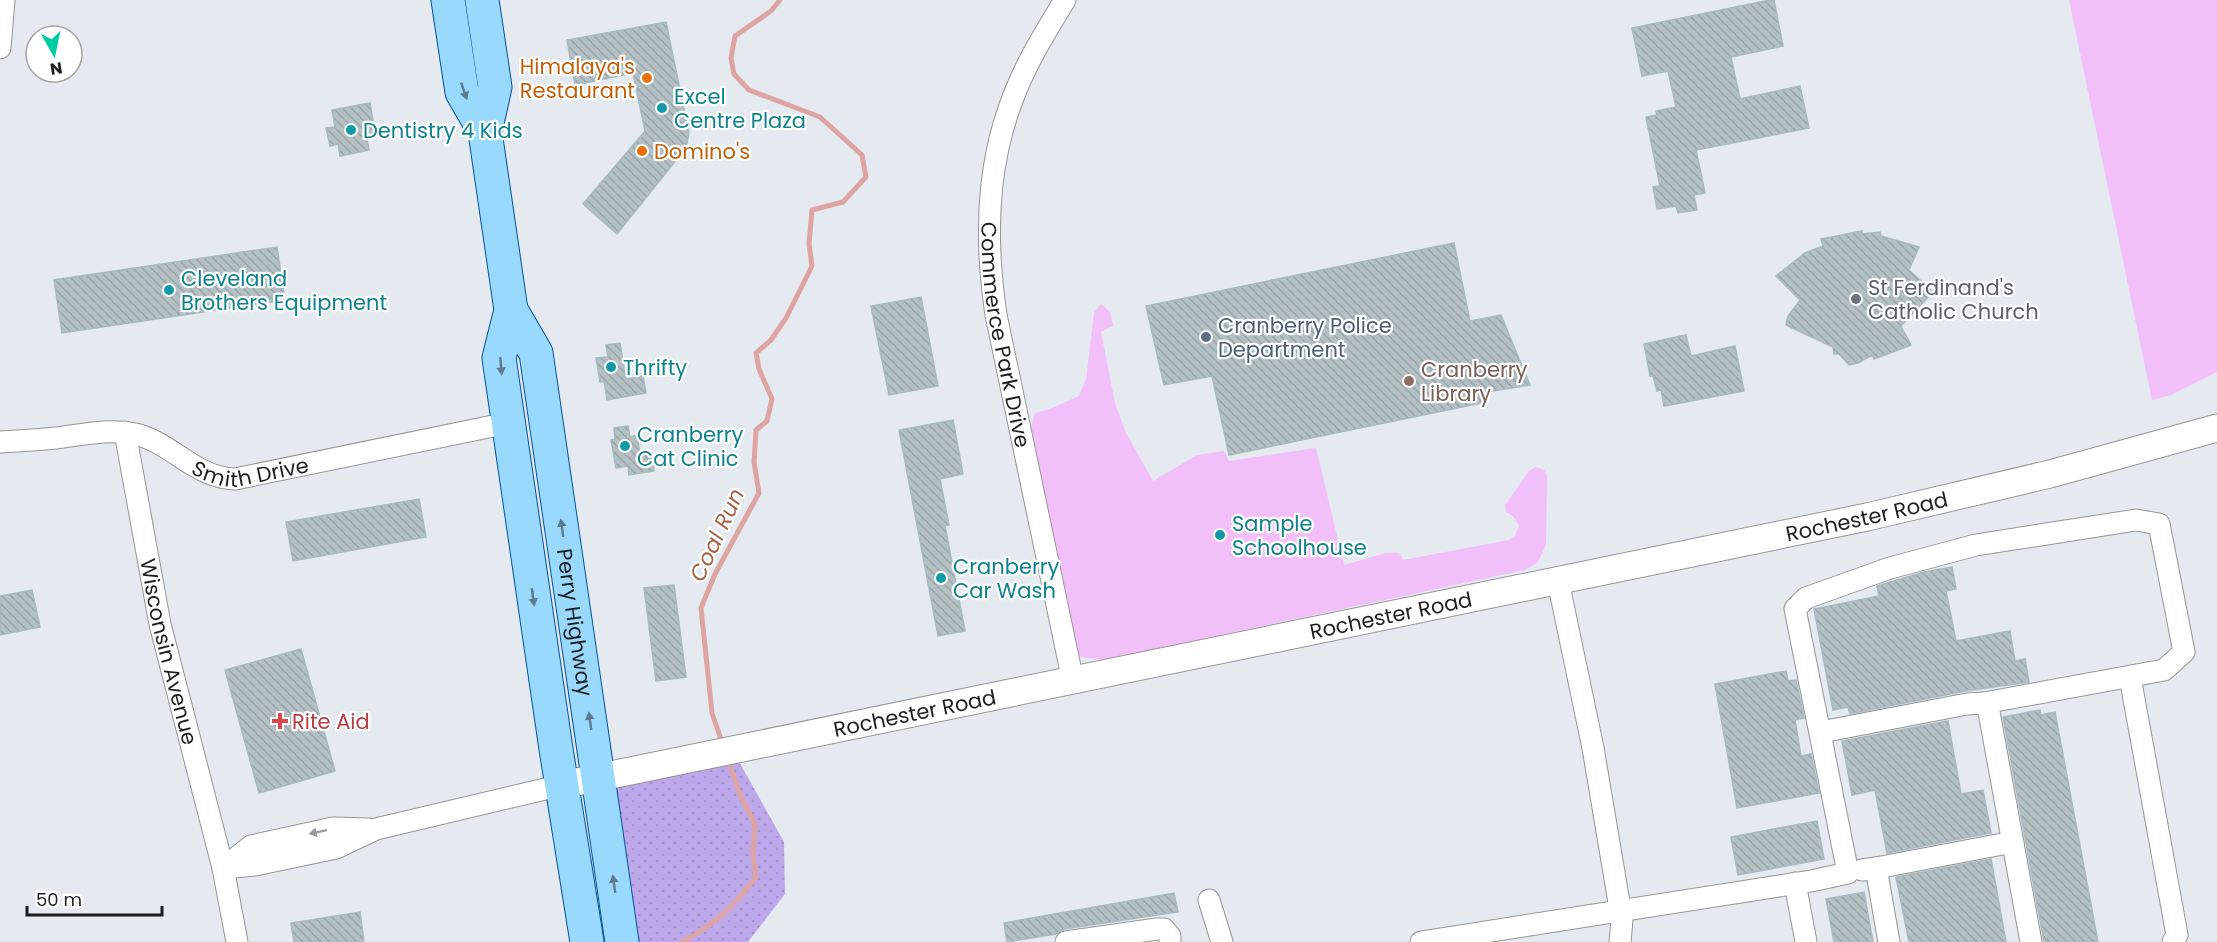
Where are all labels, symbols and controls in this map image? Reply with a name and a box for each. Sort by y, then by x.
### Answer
north arrow [24,24,84,84]
place label: Himalaya's Restaurant [520,52,635,105]
text: N [49,56,64,81]
marker: Himalaya's Restaurant [640,71,654,85]
one-way arrow [459,82,469,100]
place label: Excel Centre Plaza [674,82,806,135]
marker: Excel Centre Plaza [655,101,669,115]
place label: Dentistry 4 Kids [363,116,523,145]
marker: Dentistry 4 Kids [344,123,358,137]
place label: Domino's [654,137,750,166]
marker: Domino's [635,144,649,158]
street label: Commerce Park Drive [975,222,1038,450]
place label: Cleveland Brothers Equipment [181,264,387,317]
place label: St Ferdinand's Catholic Church [1868,273,2039,326]
marker: Cleveland Brothers Equipment [162,283,176,297]
marker: St Ferdinand's Catholic Church [1849,292,1863,306]
place label: Cranberry Police Department [1218,311,1392,364]
marker: Cranberry Police Department [1199,330,1213,344]
place label: Thrifty [623,353,687,382]
place label: Cranberry Library [1421,355,1528,408]
one-way arrow [496,357,505,376]
marker: Thrifty [604,360,618,374]
marker: Cranberry Library [1402,374,1416,388]
place label: Cranberry Cat Clinic [637,420,744,473]
marker: Cranberry Cat Clinic [618,439,632,453]
street label: Smith Drive [187,450,311,494]
water label: Coal Run [682,483,752,587]
street label: Rochester Road [1783,484,1951,548]
place label: Sample Schoolhouse [1232,509,1367,562]
one-way arrow [557,518,566,537]
marker: Sample Schoolhouse [1213,528,1227,542]
street label: Perry Highway [550,547,600,698]
place label: Cranberry Car Wash [953,552,1060,605]
street label: Wisconsin Avenue [134,556,205,748]
marker: Cranberry Car Wash [934,571,948,585]
street label: Rochester Road [1307,584,1475,646]
one-way arrow [529,588,538,607]
street label: Rochester Road [831,682,998,743]
place label: Rite Aid [292,707,370,736]
one-way arrow [585,711,594,730]
marker: Rite Aid [273,714,287,728]
one-way arrow [308,827,327,837]
one-way arrow [609,874,618,893]
scale bar [27,879,162,917]
text: 50 m [36,887,82,912]

